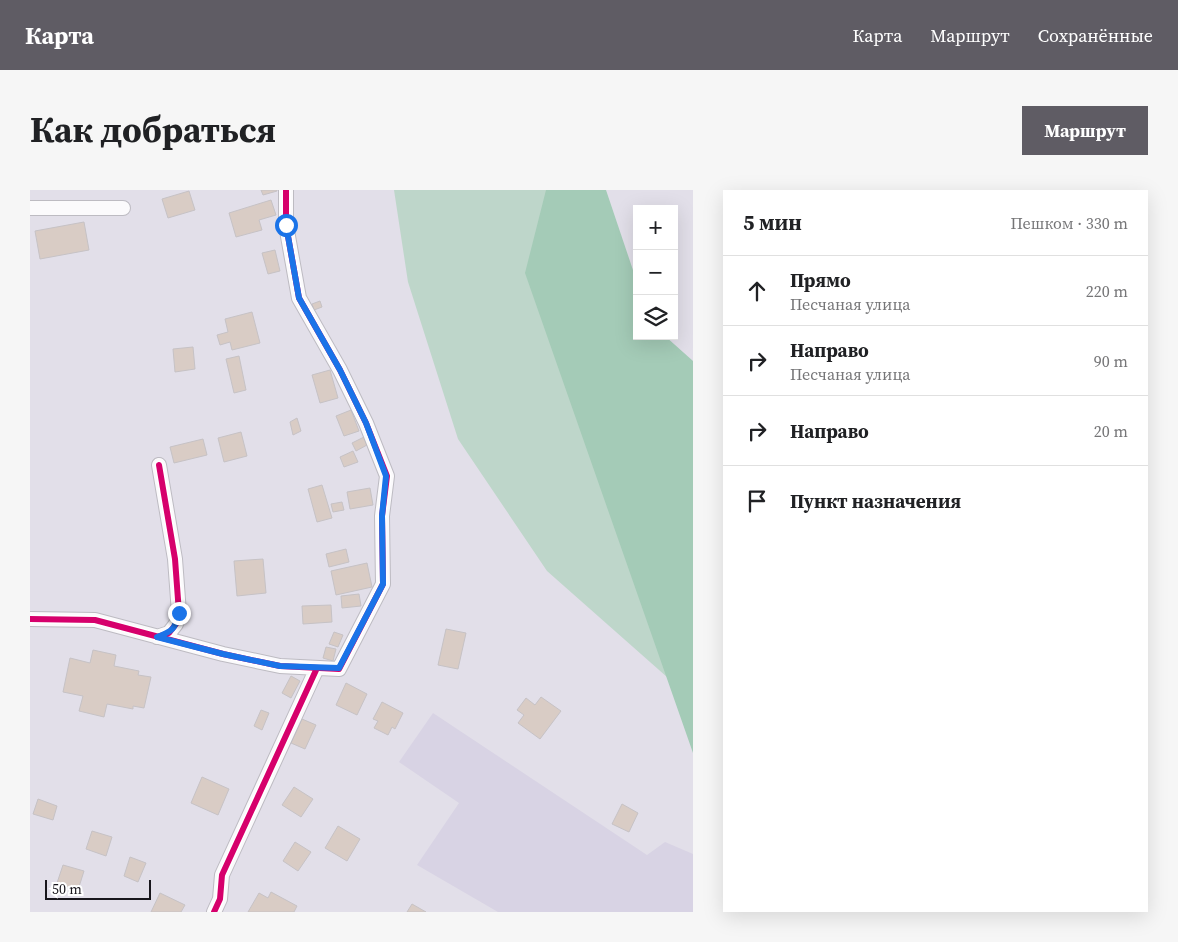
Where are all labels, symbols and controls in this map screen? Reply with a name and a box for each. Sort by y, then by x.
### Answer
text: Карта [25,19,94,52]
text: Карта [853,23,902,48]
text: Маршрут [930,23,1010,48]
text: Сохранённые [1038,23,1153,48]
text: Как добраться [30,106,276,154]
button: Маршрут [1022,106,1148,155]
map controls [633,205,678,340]
button: + [633,205,678,250]
text: 5 мин [743,208,802,237]
text: Пешком · 330 m [1010,212,1128,234]
route start [275,214,298,237]
button: − [633,250,678,295]
text: Прямо [790,267,851,293]
icon: ahead [743,277,771,305]
text: 220 m [1086,280,1128,302]
text: Песчаная улица [790,293,911,315]
button: layers [633,295,678,340]
text: Направо [790,337,869,363]
icon: right [743,347,771,375]
text: 90 m [1094,350,1128,372]
text: Песчаная улица [790,363,911,385]
icon: right [743,417,771,445]
text: Направо [790,418,869,444]
text: 20 m [1094,420,1128,442]
icon: arrive [743,487,771,515]
text: Пункт назначения [790,488,961,514]
route end [168,602,191,625]
scale bar [45,877,151,900]
text: 50 m [52,879,82,899]

